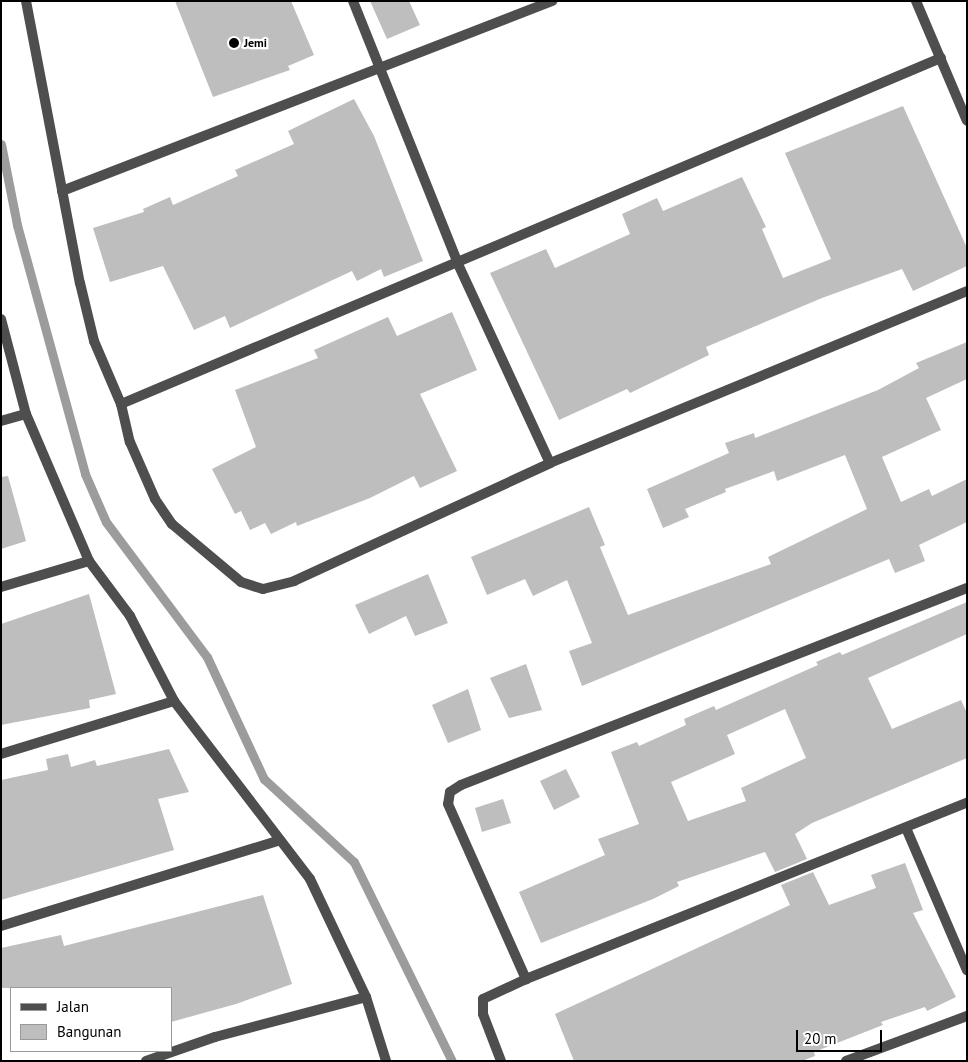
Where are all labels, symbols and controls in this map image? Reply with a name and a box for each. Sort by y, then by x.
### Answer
place label: Jemi [244,36,267,50]
marker: Jemi [228,37,240,49]
legend [10,987,172,1052]
text: Jalan [57,997,89,1016]
scale bar [798,1020,884,1052]
text: Bangunan [57,1022,121,1041]
text: 20 m [804,1029,837,1048]

